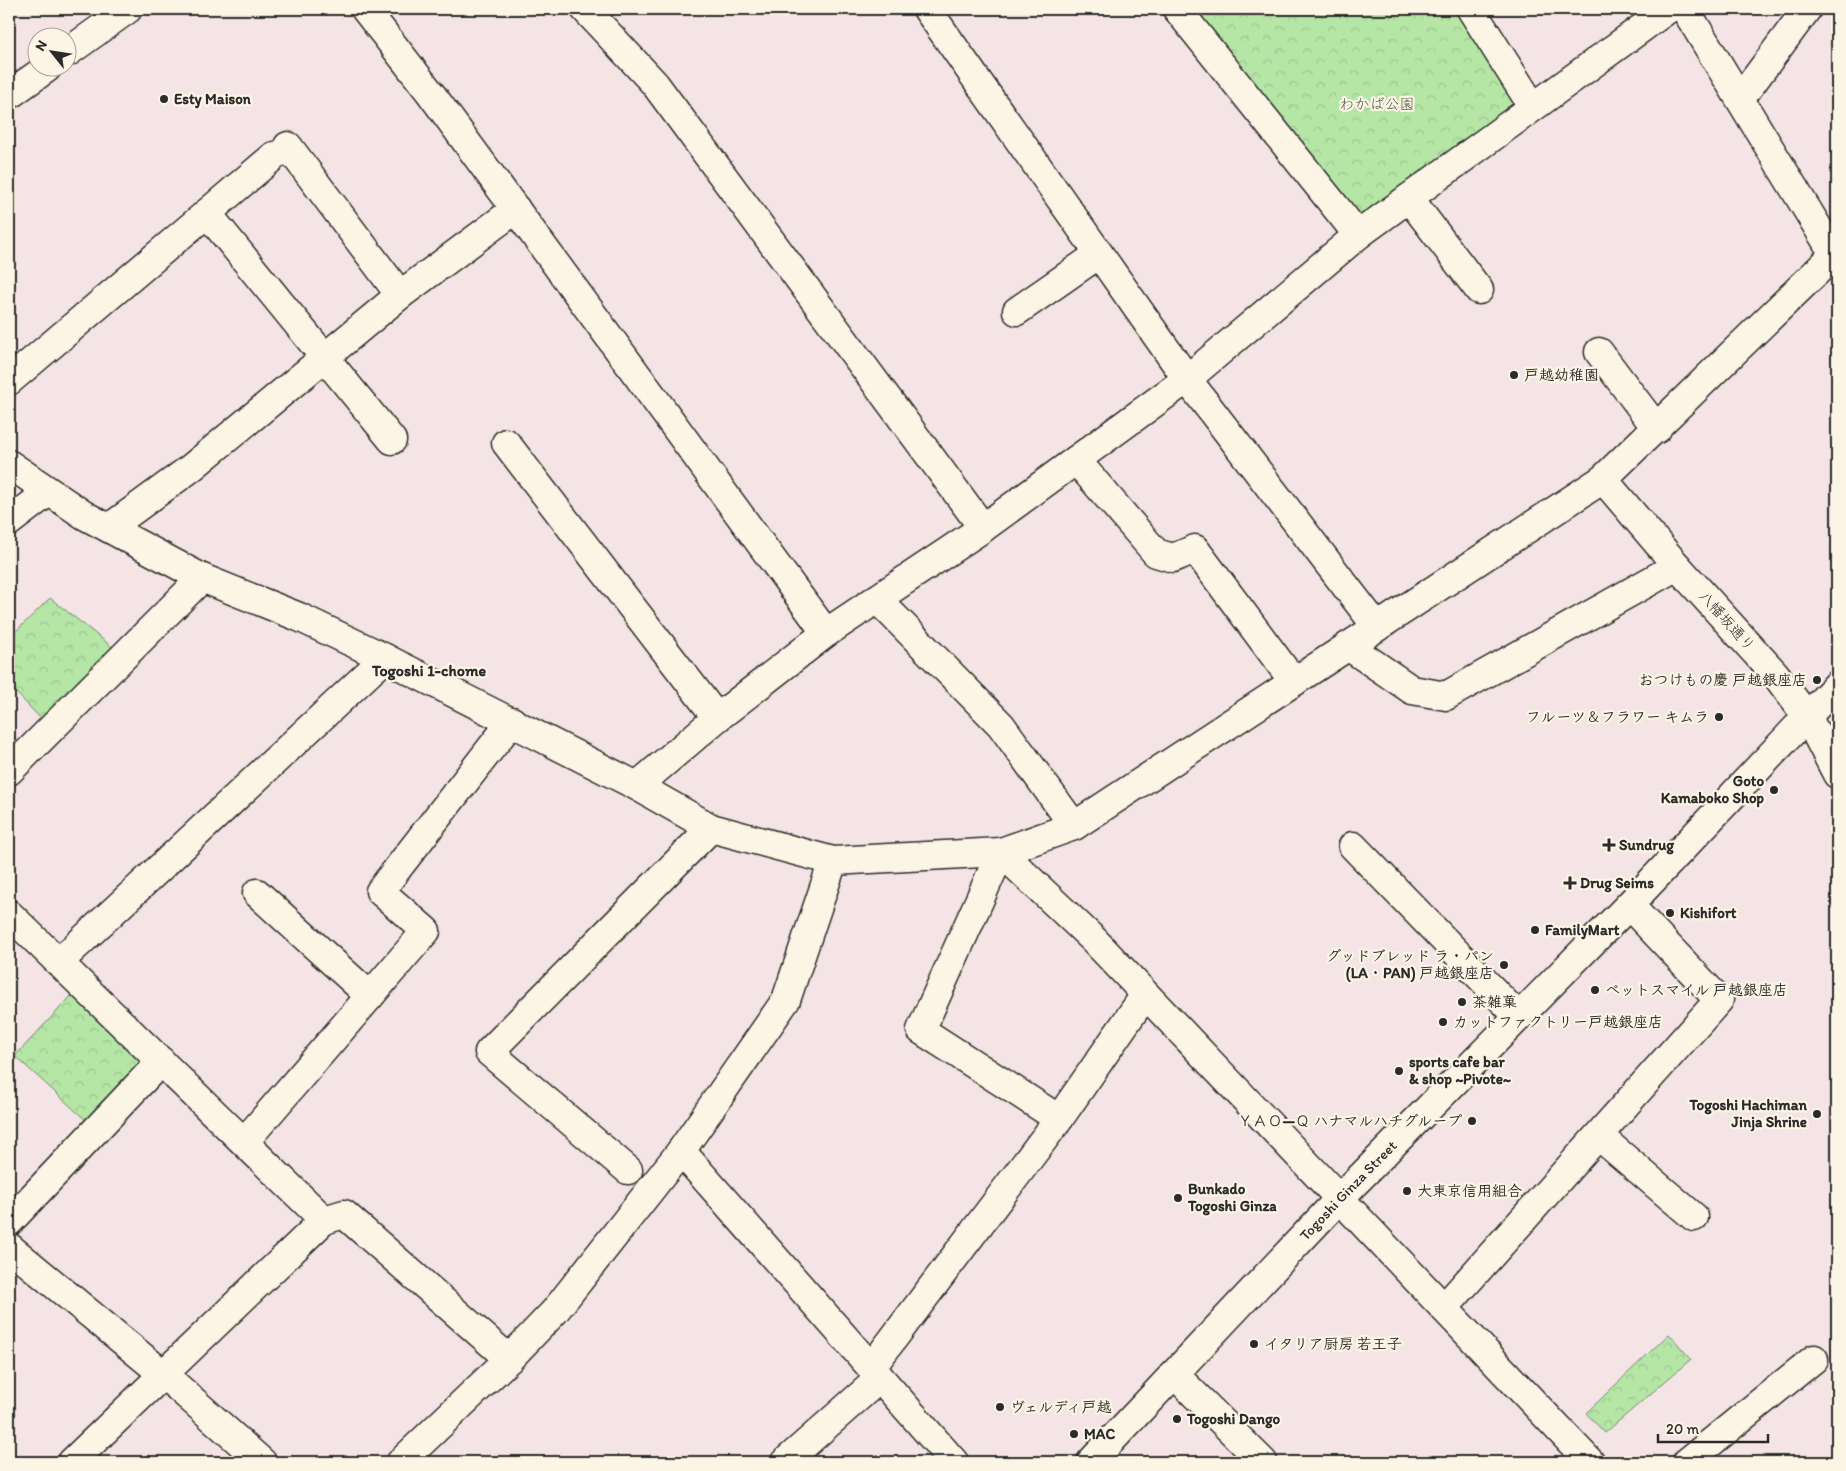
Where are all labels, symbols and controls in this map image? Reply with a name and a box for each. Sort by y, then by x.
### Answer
north arrow [28,28,78,78]
text: N [31,37,51,54]
place label: Esty Maison [174,90,252,109]
marker: Esty Maison [158,93,170,105]
park label: わかば公園 [1339,95,1415,113]
place label: 戸越幼稚園 [1524,366,1599,384]
marker: 戸越幼稚園 [1508,369,1520,381]
street label: 八幡坂通り [1695,587,1759,655]
district label: Togoshi 1-chome [371,661,486,681]
place label: おつけもの慶 戸越銀座店 [1639,671,1807,689]
marker: おつけもの慶 戸越銀座店 [1811,674,1823,686]
place label: フルーツ＆フラワー キムラ [1526,708,1709,726]
marker: フルーツ＆フラワー キムラ [1713,711,1725,723]
place label: Goto Kamaboko Shop [1661,772,1765,808]
marker: Goto Kamaboko Shop [1768,784,1780,796]
place label: Sundrug [1619,836,1674,855]
marker: Sundrug [1603,839,1615,851]
place label: Drug Seims [1580,874,1654,893]
marker: Drug Seims [1564,877,1576,889]
place label: Kishifort [1680,904,1737,922]
marker: Kishifort [1664,907,1676,919]
place label: FamilyMart [1545,921,1620,940]
marker: FamilyMart [1529,924,1541,936]
place label: グッドブレッド ラ・パン (LA・PAN) 戸越銀座店 [1326,947,1494,983]
marker: グッドブレッド ラ・パン (LA・PAN) 戸越銀座店 [1498,959,1510,971]
place label: ペットスマイル 戸越銀座店 [1605,981,1788,999]
marker: ペットスマイル 戸越銀座店 [1589,984,1601,996]
place label: 茶雑菓 [1472,993,1517,1011]
marker: 茶雑菓 [1456,996,1468,1008]
place label: カットファクトリー戸越銀座店 [1453,1013,1663,1031]
marker: カットファクトリー戸越銀座店 [1437,1016,1449,1028]
place label: sports cafe bar & shop ~Pivote~ [1409,1053,1511,1089]
marker: sports cafe bar & shop ~Pivote~ [1393,1065,1405,1077]
place label: Togoshi Hachiman Jinja Shrine [1689,1096,1808,1132]
marker: Togoshi Hachiman Jinja Shrine [1811,1108,1823,1120]
place label: ＹＡＯ―Ｑ ハナマルハチグループ [1238,1112,1462,1130]
marker: ＹＡＯ―Ｑ ハナマルハチグループ [1466,1115,1478,1127]
street label: Togoshi Ginza Street [1296,1136,1401,1244]
place label: Bunkado Togoshi Ginza [1187,1180,1277,1216]
place label: 大東京信用組合 [1417,1182,1522,1200]
marker: 大東京信用組合 [1401,1185,1413,1197]
marker: Bunkado Togoshi Ginza [1172,1192,1184,1204]
place label: イタリア厨房 若王子 [1264,1335,1402,1353]
marker: イタリア厨房 若王子 [1248,1338,1260,1350]
place label: ヴェルディ戸越 [1010,1398,1111,1416]
marker: ヴェルディ戸越 [994,1401,1006,1413]
place label: Togoshi Dango [1186,1410,1281,1429]
scale bar [1658,1411,1768,1443]
marker: Togoshi Dango [1171,1413,1183,1425]
text: 20 m [1666,1420,1700,1438]
place label: MAC [1084,1425,1115,1443]
marker: MAC [1068,1428,1080,1440]

